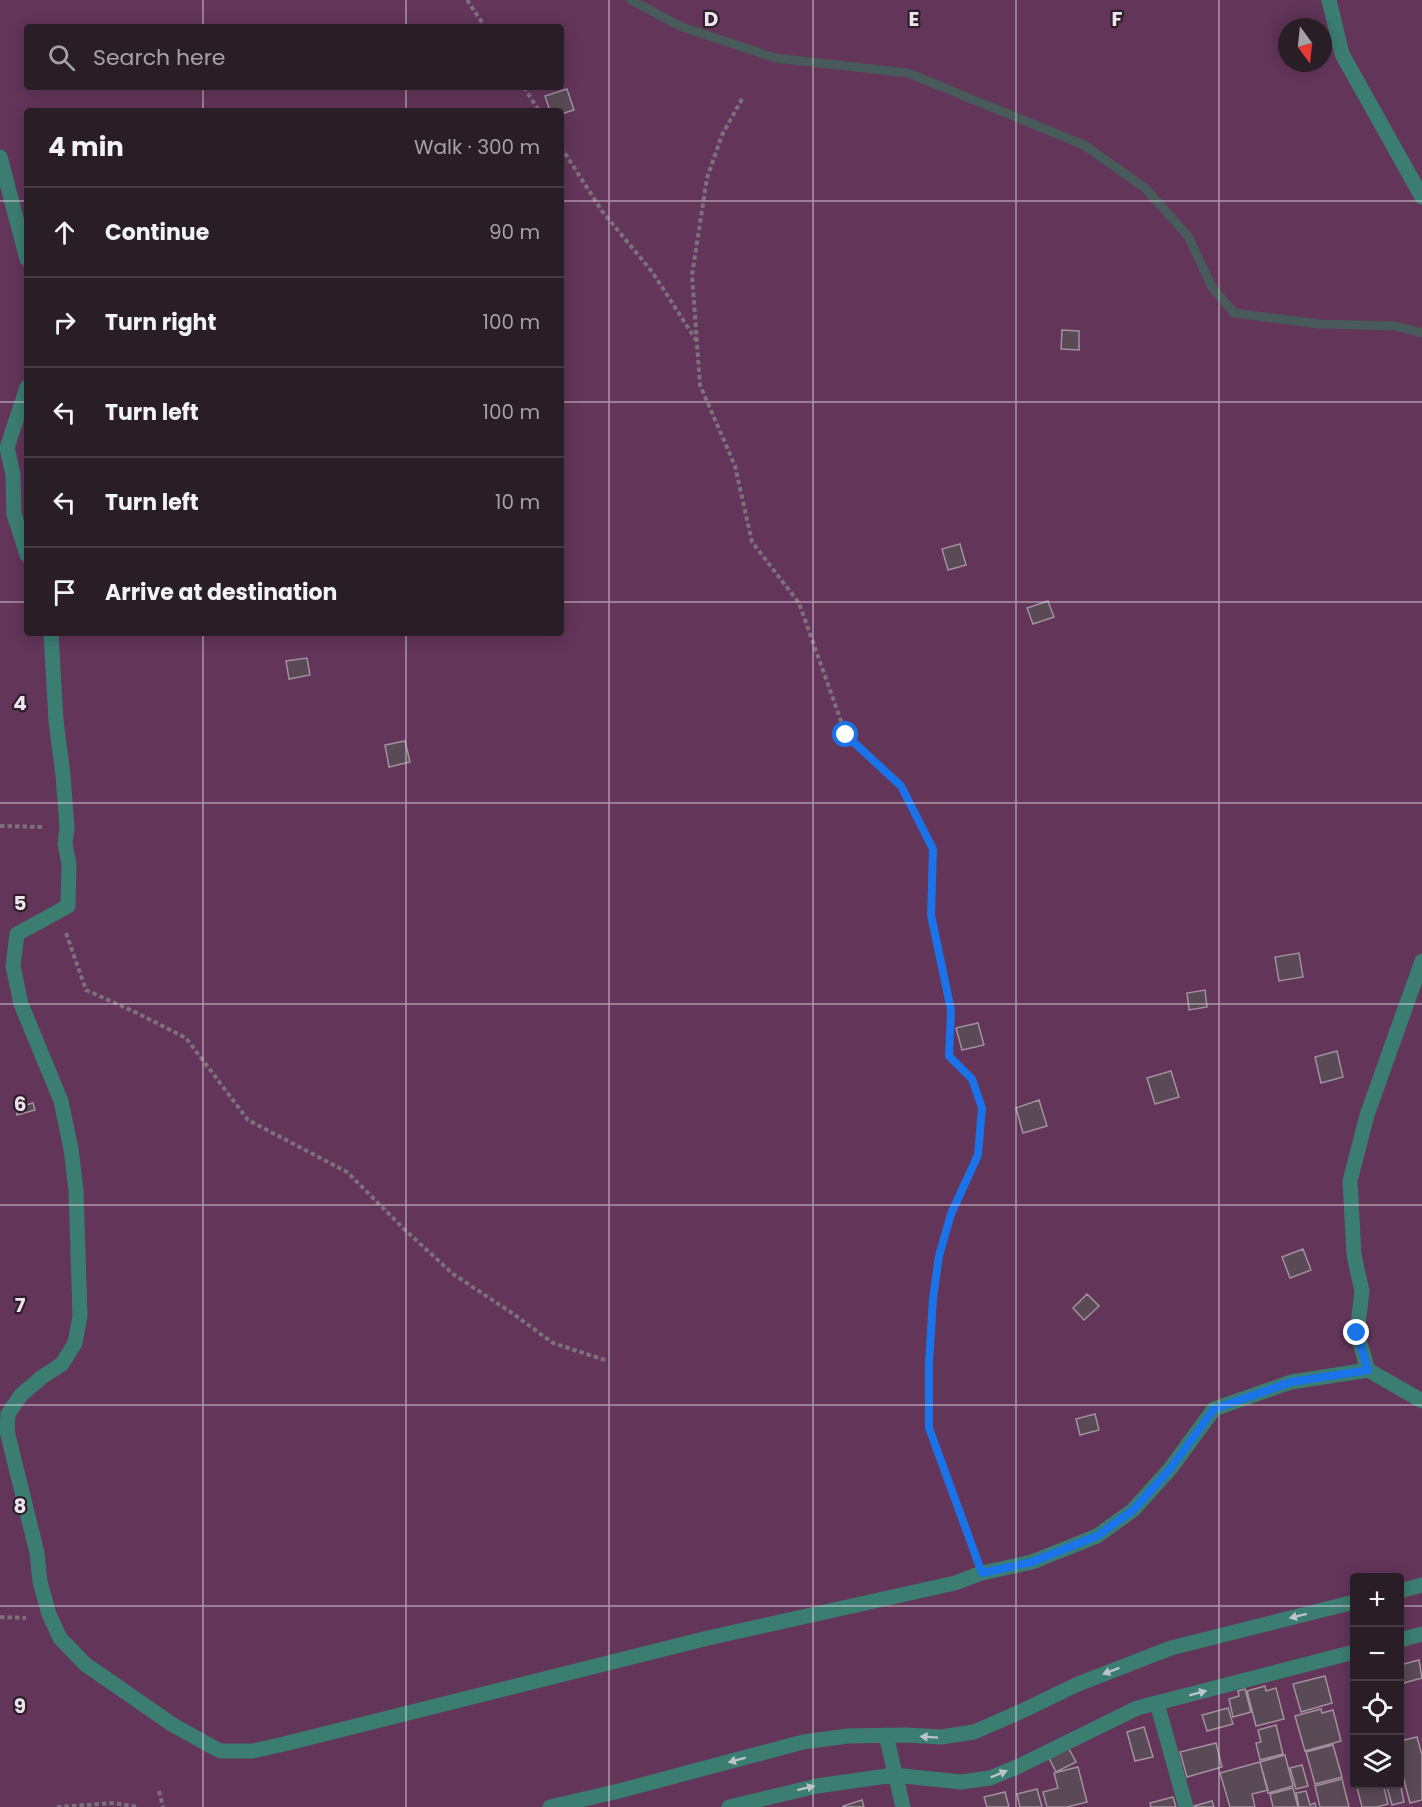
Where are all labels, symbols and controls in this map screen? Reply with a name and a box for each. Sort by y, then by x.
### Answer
text: D [704,5,718,33]
text: E [909,5,919,33]
text: F [1112,5,1123,33]
north arrow [1278,18,1332,72]
search box [24,24,564,90]
icon: search [45,41,78,74]
text: Search here [93,42,226,73]
text: 4 min [48,129,124,165]
text: Walk · 300 m [414,133,540,161]
icon: ahead [48,216,81,249]
text: Continue [105,217,209,248]
text: 90 m [489,218,540,246]
icon: right [48,306,81,339]
text: Turn right [105,307,216,338]
text: 100 m [483,308,540,336]
icon: left [48,396,81,429]
text: Turn left [105,397,199,428]
text: 100 m [483,398,540,426]
icon: left [48,486,81,519]
text: Turn left [105,487,199,518]
text: 10 m [495,488,540,516]
icon: arrive [48,576,81,609]
text: Arrive at destination [105,577,337,608]
text: 4 [13,689,27,717]
route start [832,721,858,747]
text: 5 [14,889,27,917]
text: 6 [14,1090,26,1118]
text: 7 [15,1291,26,1319]
route end [1343,1319,1369,1345]
text: 8 [14,1492,26,1520]
map controls [1350,1573,1404,1789]
button: + [1350,1573,1404,1627]
one-way arrow [1289,1612,1307,1622]
button: − [1350,1627,1404,1681]
one-way arrow [1102,1667,1120,1676]
button: locate [1350,1681,1404,1735]
one-way arrow [1189,1687,1207,1697]
text: 9 [14,1692,26,1720]
one-way arrow [920,1732,939,1741]
button: layers [1350,1735,1404,1789]
one-way arrow [728,1756,746,1765]
one-way arrow [990,1769,1008,1778]
one-way arrow [797,1783,815,1793]

